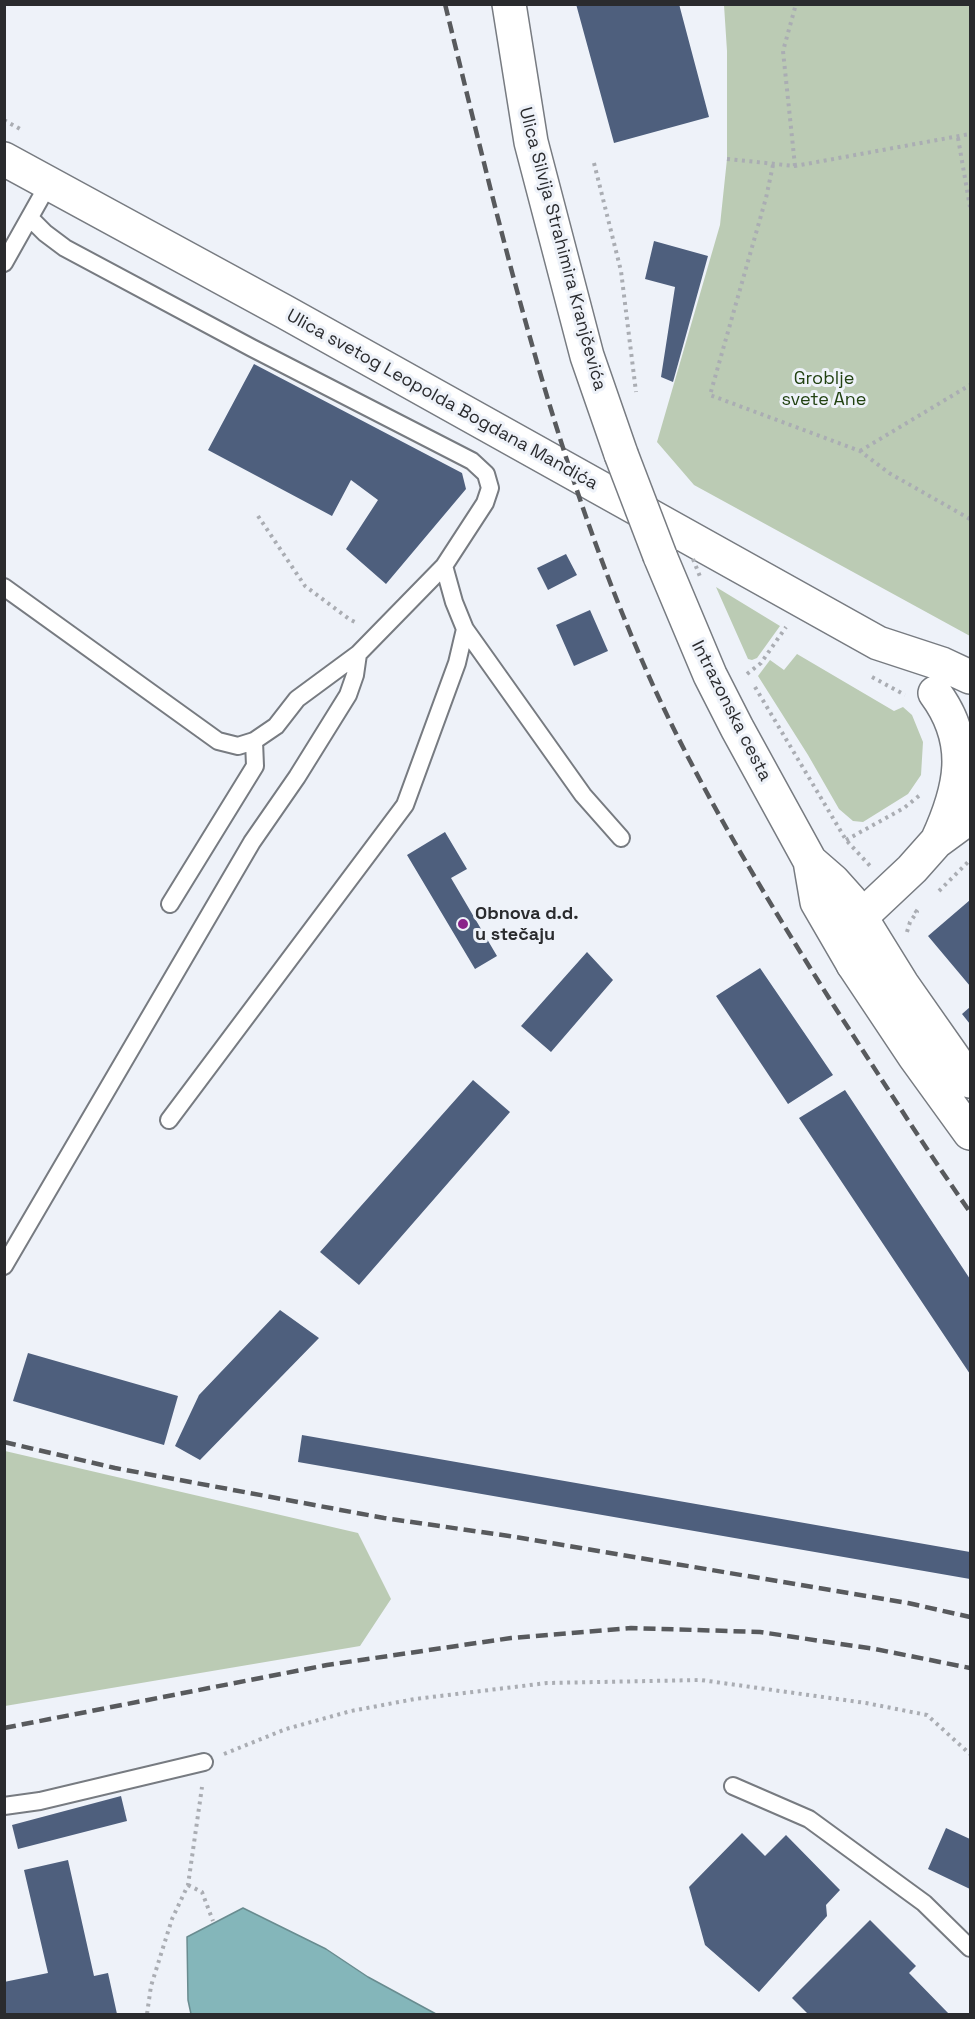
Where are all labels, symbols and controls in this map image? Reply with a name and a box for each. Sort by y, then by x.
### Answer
street label: Ulica Silvija Strahimira Kranjčevića [514,105,610,393]
street label: Ulica svetog Leopolda Bogdana Mandića [283,305,601,495]
park label: Groblje svete Ane [781,368,867,410]
street label: Intrazonska cesta [686,637,776,785]
place label: Obnova d.d. u stečaju [475,903,579,946]
marker: Obnova d.d. u stečaju [456,917,470,931]

